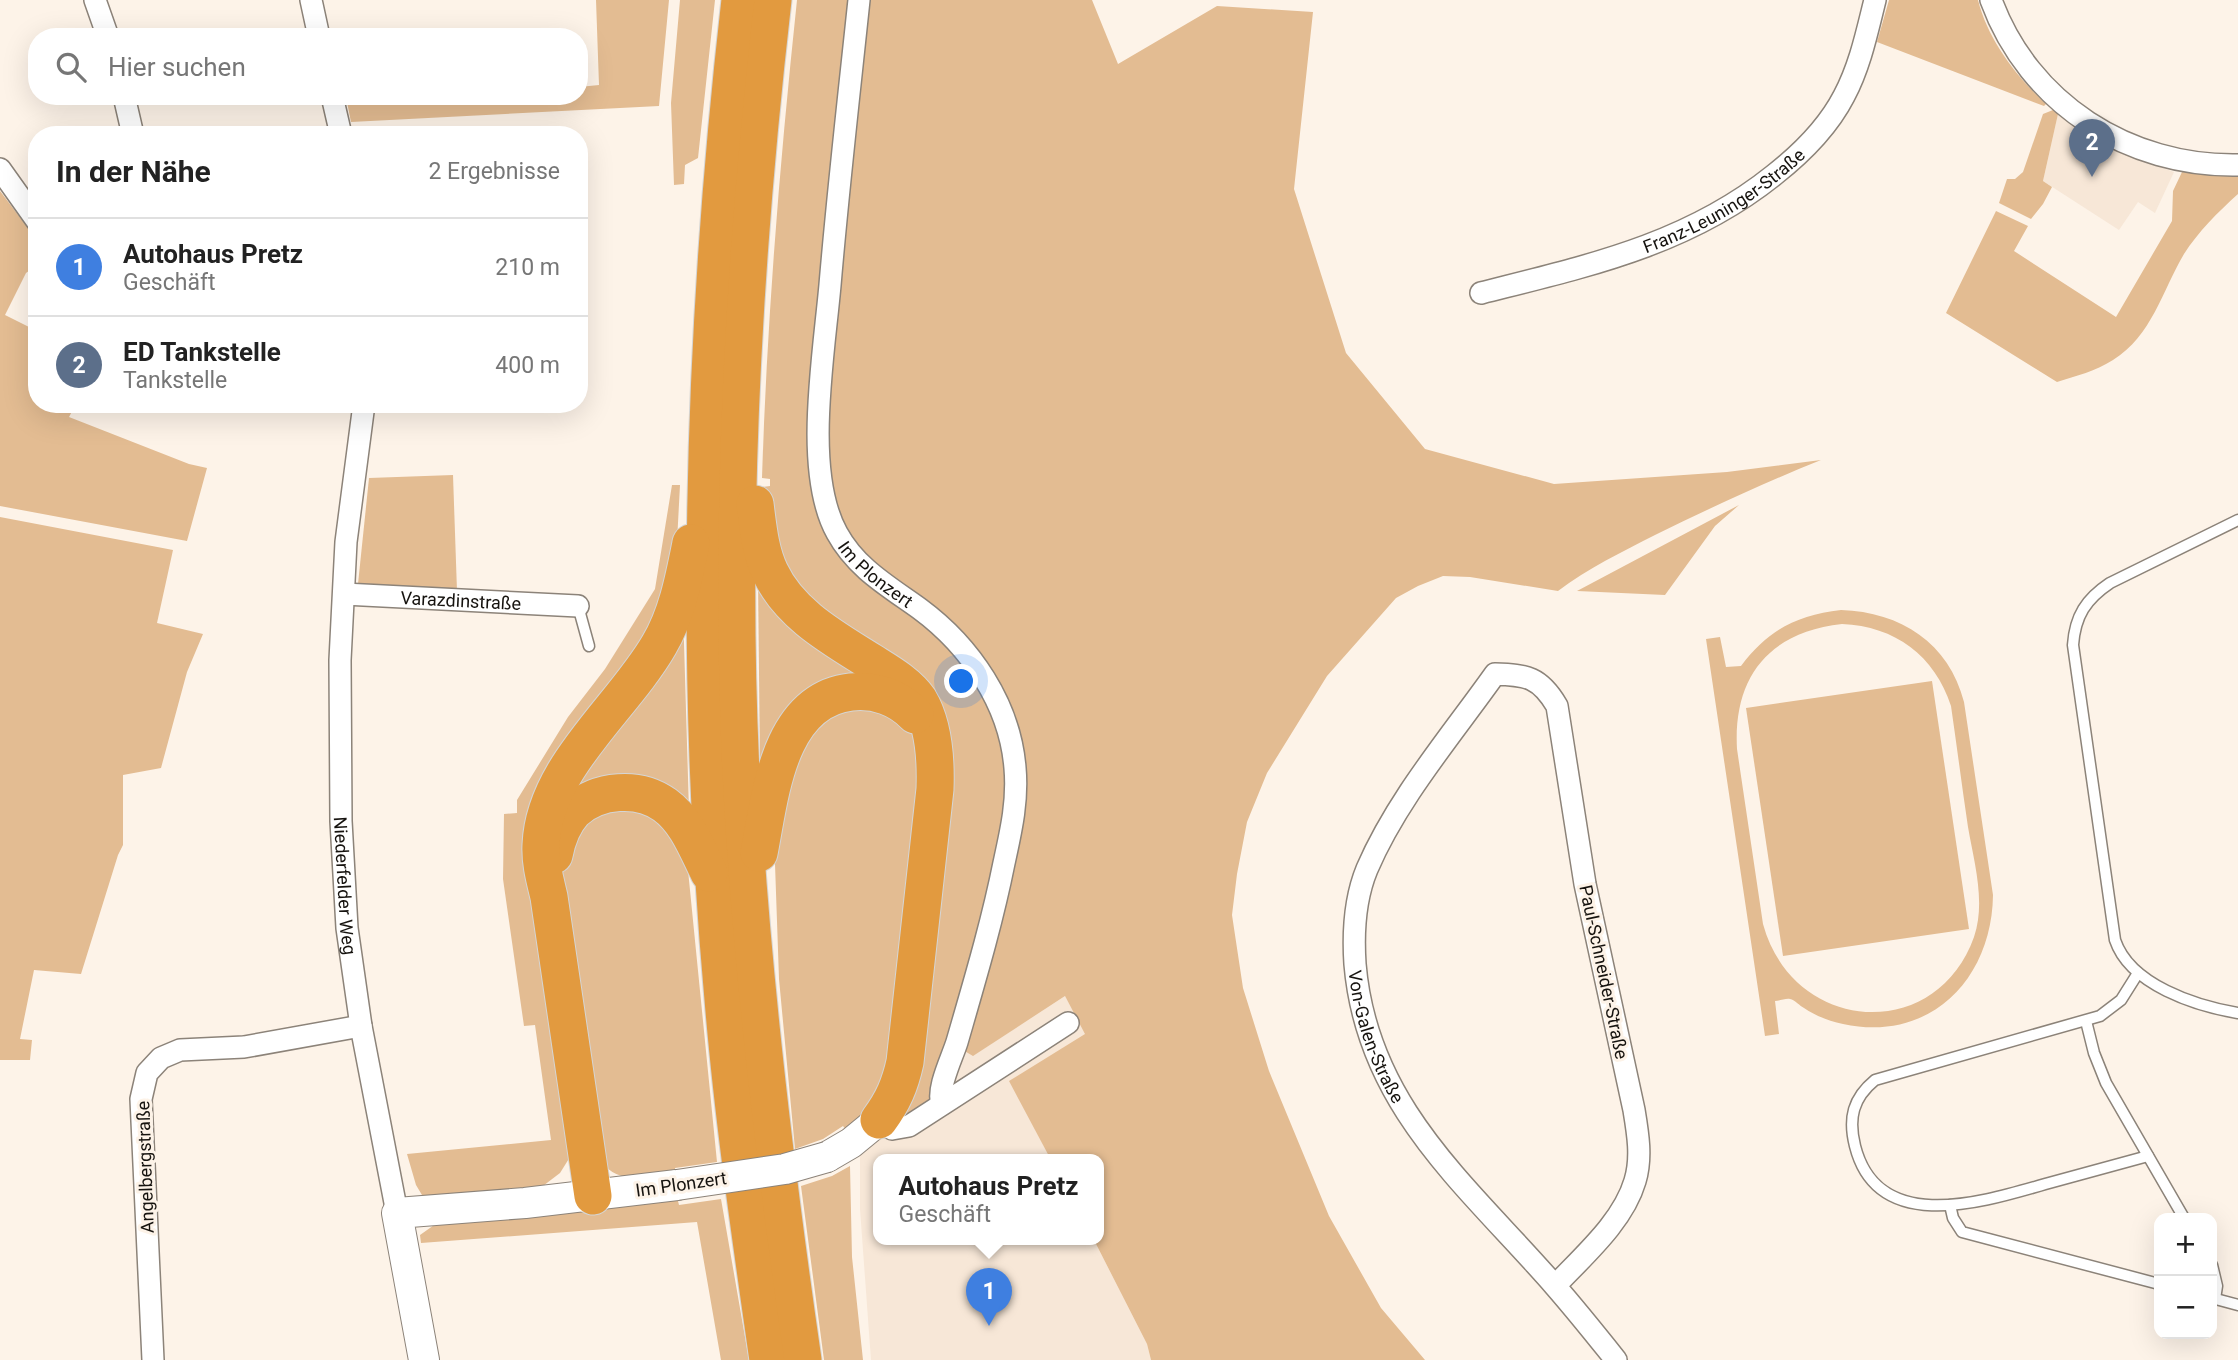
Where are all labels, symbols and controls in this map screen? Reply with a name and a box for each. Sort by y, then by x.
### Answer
search box [28,28,588,105]
icon: search [52,48,90,86]
text: Hier suchen [108,52,246,82]
pin: 2 [2069,119,2115,177]
street label: Franz-Leuninger-Straße [1640,144,1809,257]
text: In der Nähe [56,154,211,189]
text: 2 Ergebnisse [428,158,560,185]
text: Autohaus Pretz [123,239,303,269]
text: 1 [72,254,86,281]
text: 210 m [495,254,560,281]
text: Geschäft [123,269,215,296]
text: ED Tankstelle [123,337,281,367]
text: 2 [72,352,86,379]
text: 400 m [495,352,560,379]
text: Tankstelle [123,367,227,394]
street label: Im Plonzert [834,537,917,612]
street label: Varazdinstraße [400,586,522,614]
your location [944,664,978,698]
street label: Niederfelder Weg [330,816,361,956]
street label: Paul-Schneider-Straße [1575,883,1633,1061]
street label: Von-Galen-Straße [1345,969,1409,1106]
street label: Angelbergstraße [132,1100,158,1234]
popup [873,1154,1104,1245]
street label: Im Plonzert [634,1167,728,1201]
text: Autohaus Pretz [899,1171,1078,1201]
text: Geschäft [899,1201,991,1228]
map controls [2154,1213,2217,1339]
button: + [2154,1213,2217,1276]
pin: 1 [966,1268,1012,1326]
button: − [2154,1276,2217,1339]

